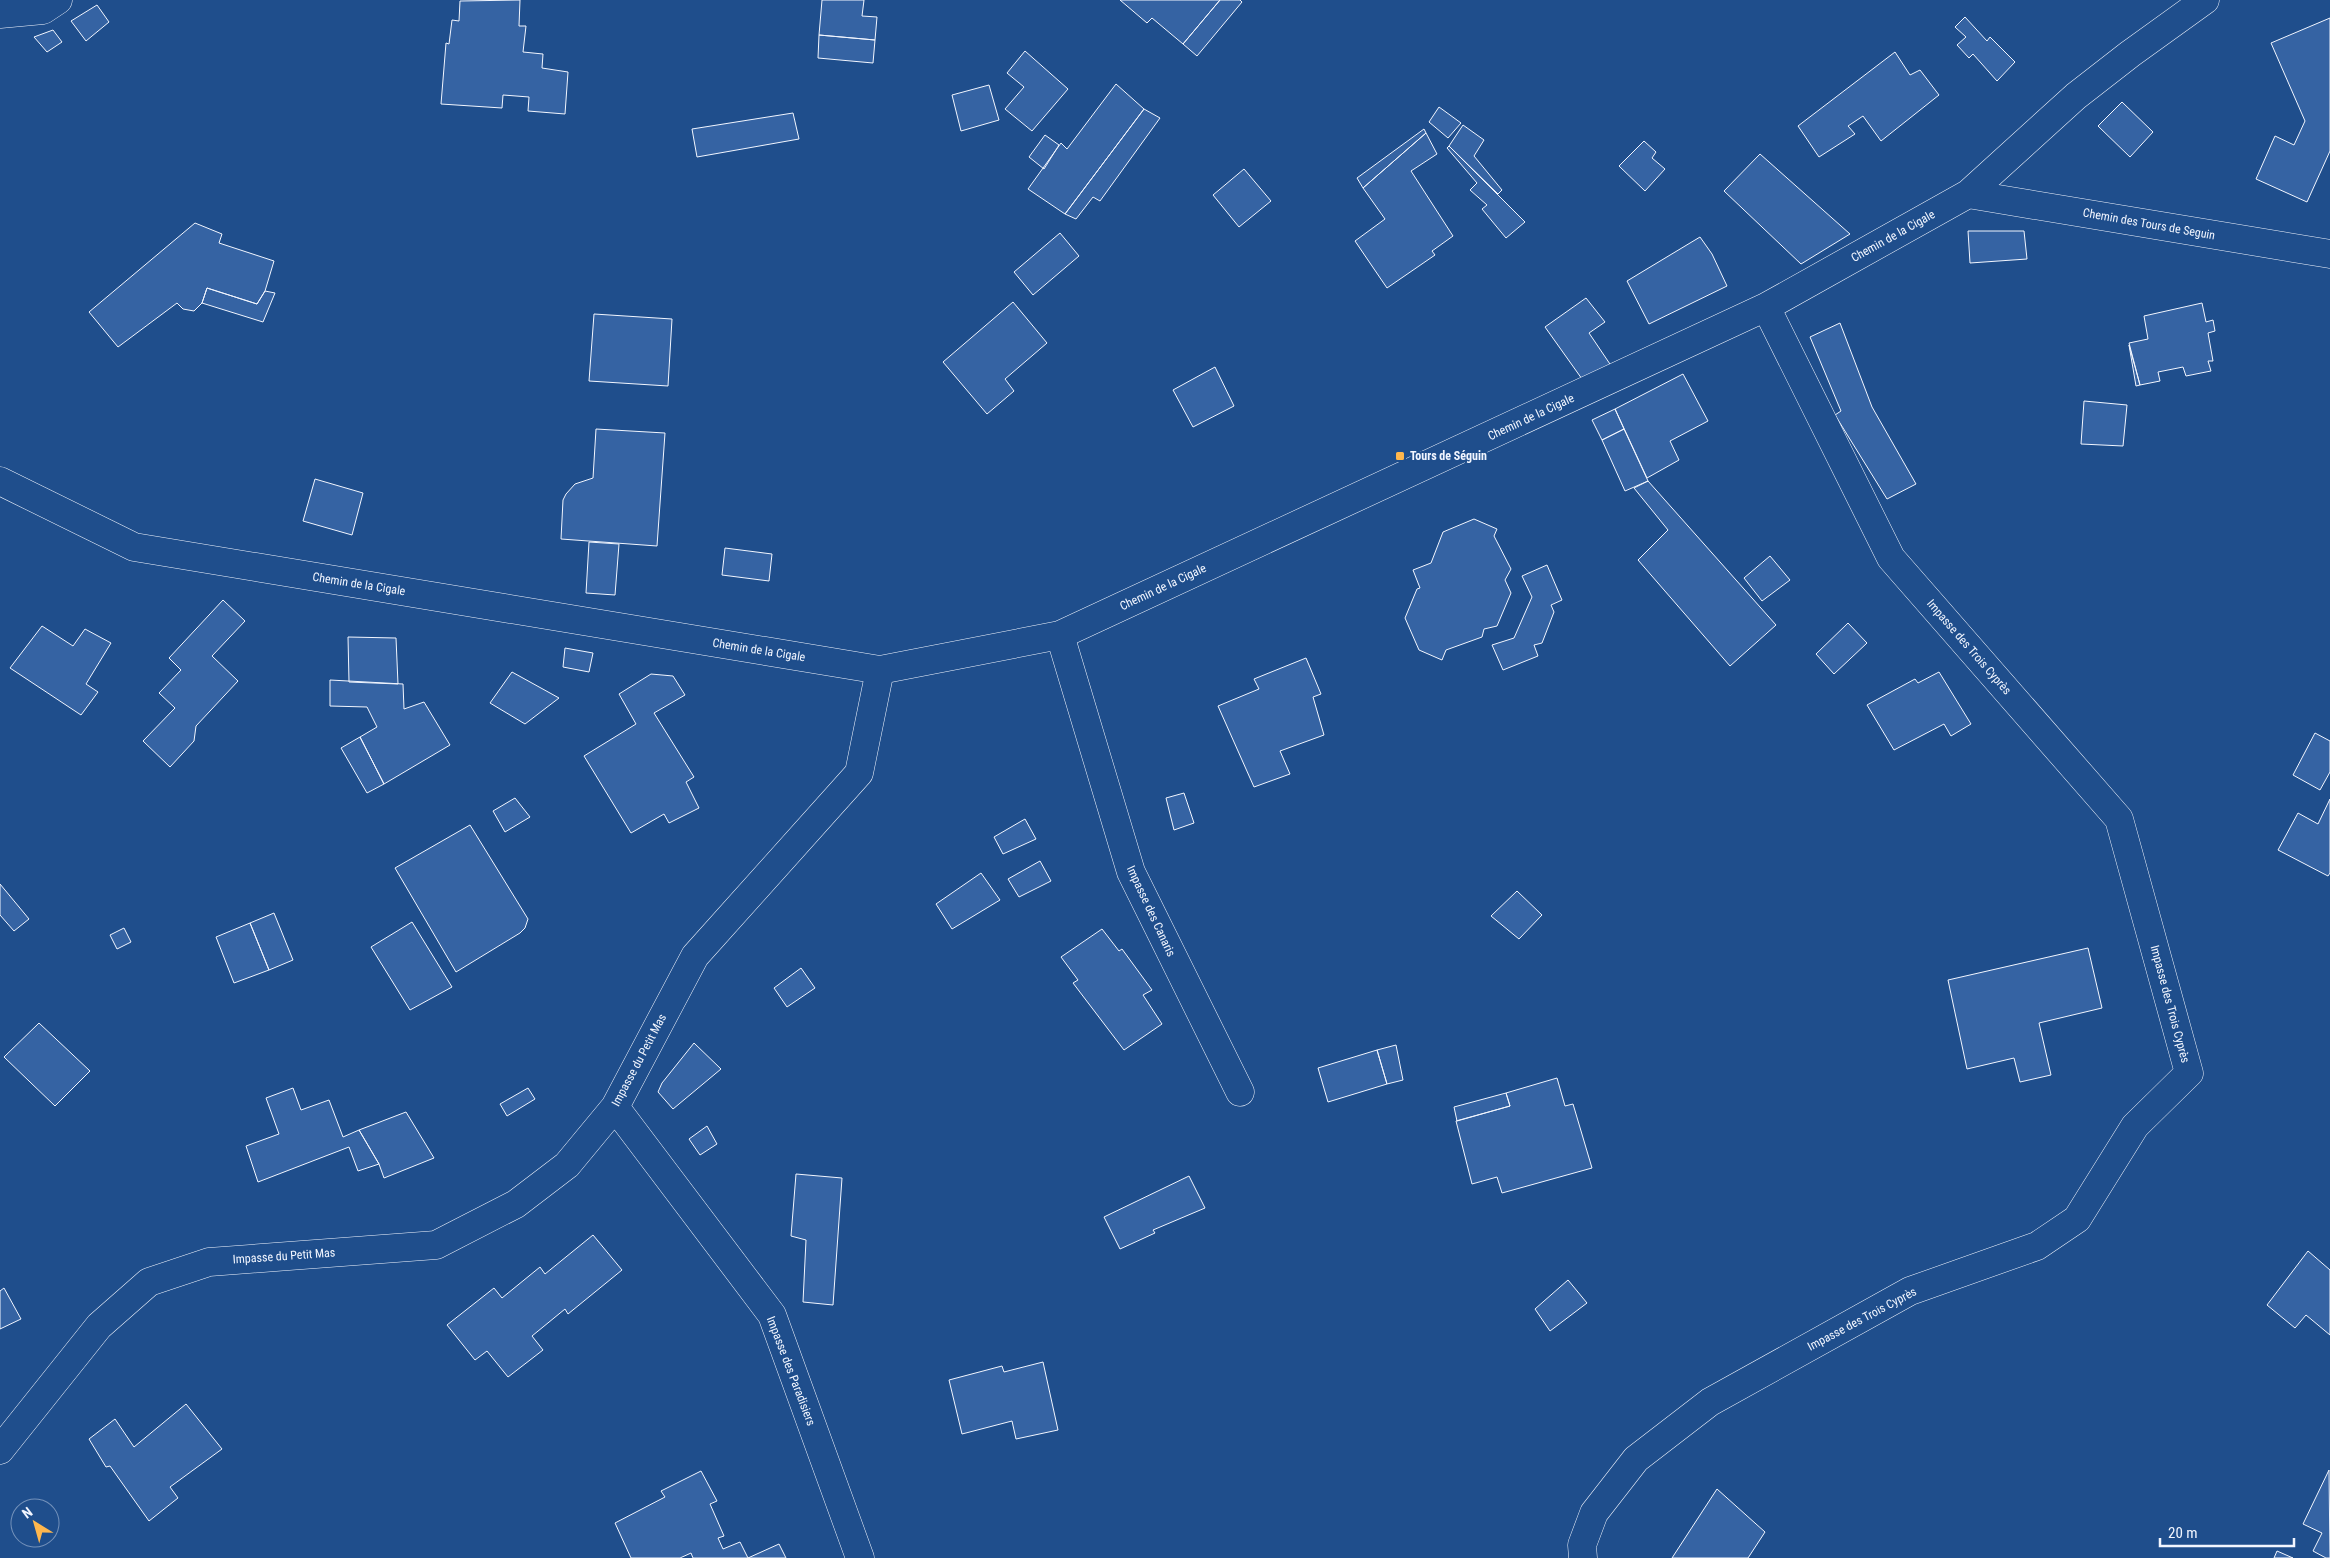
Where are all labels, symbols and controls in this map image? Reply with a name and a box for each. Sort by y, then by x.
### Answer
street label: Chemin des Tours de Seguin [2082,205,2216,243]
street label: Chemin de la Cigale [1849,207,1938,265]
street label: Chemin de la Cigale [1486,391,1577,443]
place label: Tours de Séguin [1410,449,1487,463]
marker: Tours de Séguin [1394,450,1406,462]
street label: Chemin de la Cigale [1118,561,1209,613]
street label: Chemin de la Cigale [312,570,407,598]
street label: Impasse des Trois Cyprès [1924,597,2014,697]
street label: Chemin de la Cigale [712,636,807,664]
street label: Impasse des Canaris [1124,863,1178,959]
street label: Impasse des Trois Cyprès [2148,944,2192,1064]
street label: Impasse du Petit Mas [609,1011,669,1109]
street label: Impasse du Petit Mas [232,1245,336,1267]
street label: Impasse des Trois Cyprès [1805,1284,1919,1354]
street label: Impasse des Paradisiers [764,1314,818,1428]
north arrow [10,1498,60,1548]
text: N [19,1504,35,1522]
scale bar [2160,1516,2294,1548]
text: 20 m [2168,1524,2198,1542]

